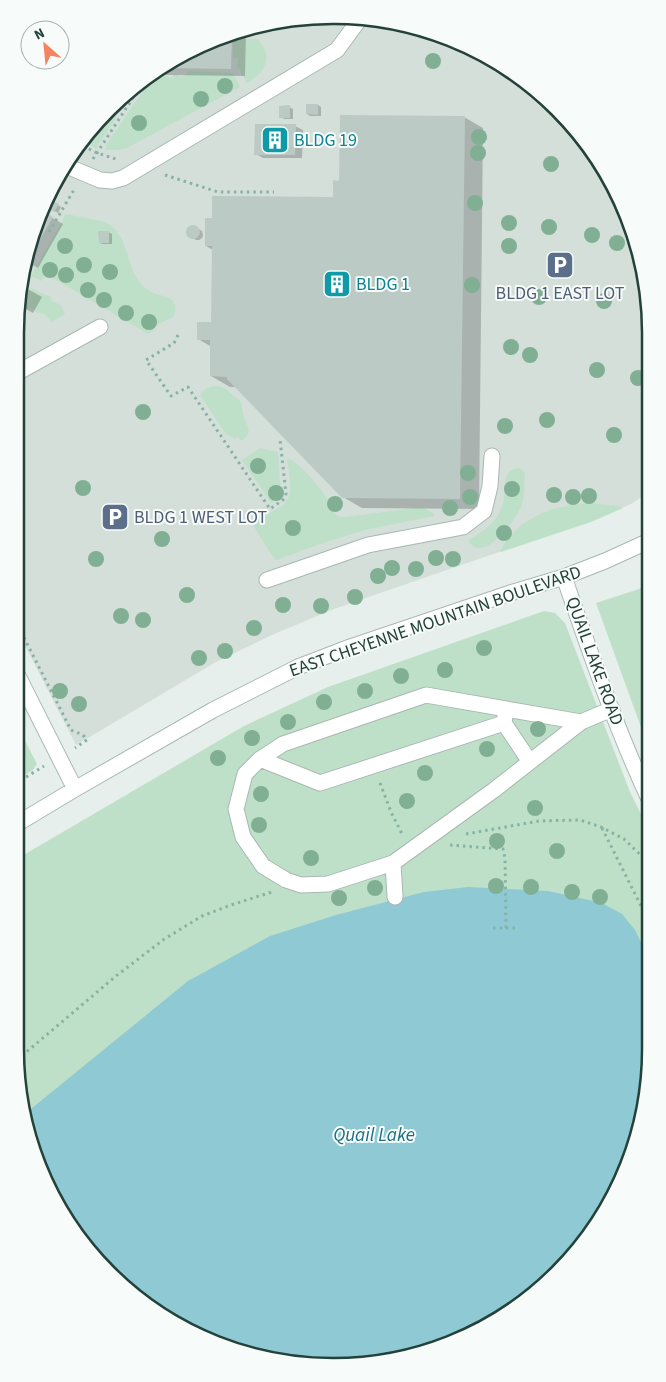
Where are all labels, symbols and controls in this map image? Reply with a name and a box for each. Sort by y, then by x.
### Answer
north arrow [20,20,70,70]
text: N [31,23,48,45]
building icon: BLDG 19 [260,125,290,155]
place label: BLDG 19 [294,128,357,153]
parking icon: BLDG 1 EAST LOT [545,250,575,280]
building icon: BLDG 1 [322,269,352,299]
place label: BLDG 1 [356,272,410,297]
place label: BLDG 1 EAST LOT [496,281,625,306]
parking icon: BLDG 1 WEST LOT [100,502,130,532]
place label: BLDG 1 WEST LOT [134,505,268,530]
street label: EAST CHEYENNE MOUNTAIN BOULEVARD [286,560,584,683]
street label: QUAIL LAKE ROAD [560,593,629,729]
water label: Quail Lake [333,1122,415,1149]

